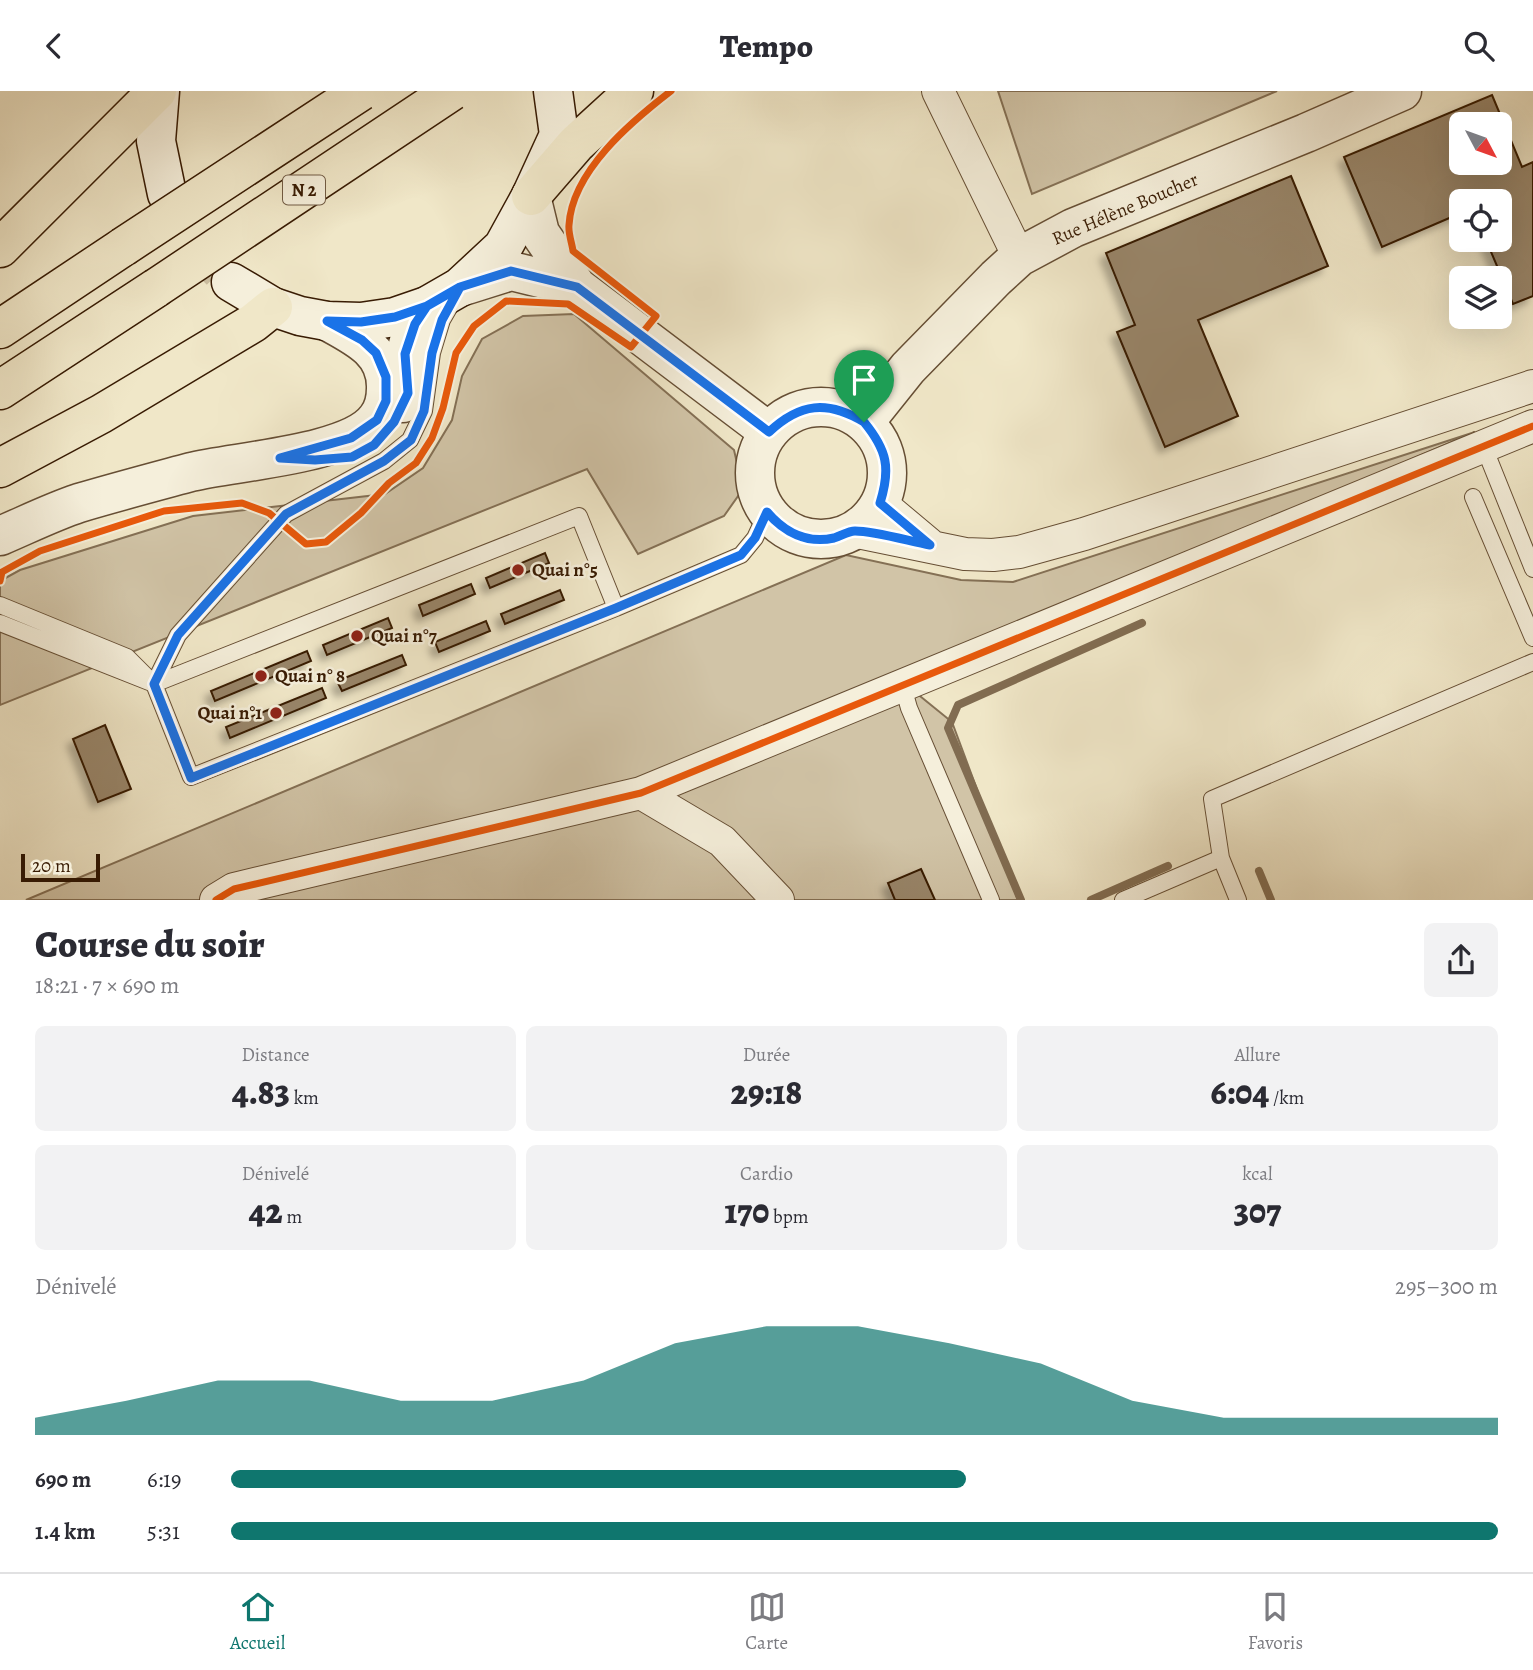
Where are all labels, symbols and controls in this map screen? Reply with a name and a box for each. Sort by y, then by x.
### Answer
text: Tempo [720,24,813,68]
icon: back [35,27,73,65]
icon: search [1460,27,1498,65]
north arrow [1449,112,1512,175]
map controls [1449,112,1512,329]
street label: Rue Hélène Boucher [1048,166,1202,252]
road number: N 2 [283,175,325,205]
button: locate [1449,189,1512,252]
button: layers [1449,266,1512,329]
pin [834,350,894,422]
icon: arrive [845,361,883,399]
place label: Quai n°5 [532,557,598,583]
marker: Quai n°5 [510,562,526,578]
place label: Quai n°7 [371,623,438,649]
marker: Quai n°7 [349,628,365,644]
place label: Quai n° 8 [275,663,345,689]
marker: Quai n° 8 [253,668,269,684]
place label: Quai n°1 [197,700,262,726]
marker: Quai n°1 [268,705,284,721]
scale bar [21,851,100,883]
text: 20 m [32,853,71,879]
text: Course du soir [35,918,265,970]
button: share [1424,923,1498,997]
text: 18:21 · 7 × 690 m [35,970,179,1001]
text: Distance [241,1042,310,1068]
text: Durée [743,1042,790,1068]
text: Allure [1235,1042,1280,1068]
text: 4.83 [232,1068,290,1116]
text: 29:18 [731,1068,802,1116]
text: 6:04 [1211,1068,1269,1116]
text: km [290,1085,319,1111]
text: /km [1269,1085,1304,1111]
text: Dénivelé [242,1161,309,1187]
text: Cardio [740,1161,793,1187]
text: kcal [1242,1161,1273,1187]
text: 42 [249,1187,283,1235]
text: 170 [724,1187,769,1235]
text: 307 [1234,1187,1281,1235]
text: m [283,1204,302,1230]
text: bpm [769,1204,809,1230]
text: Dénivelé [35,1271,117,1302]
text: 295–300 m [1395,1271,1498,1302]
text: 690 m [35,1464,91,1495]
text: 6:19 [147,1464,181,1495]
text: 1.4 km [35,1516,96,1547]
text: 5:31 [147,1516,180,1547]
tab: Accueil [230,1588,285,1656]
tab: Carte [745,1588,788,1656]
tab: Favoris [1248,1588,1303,1656]

